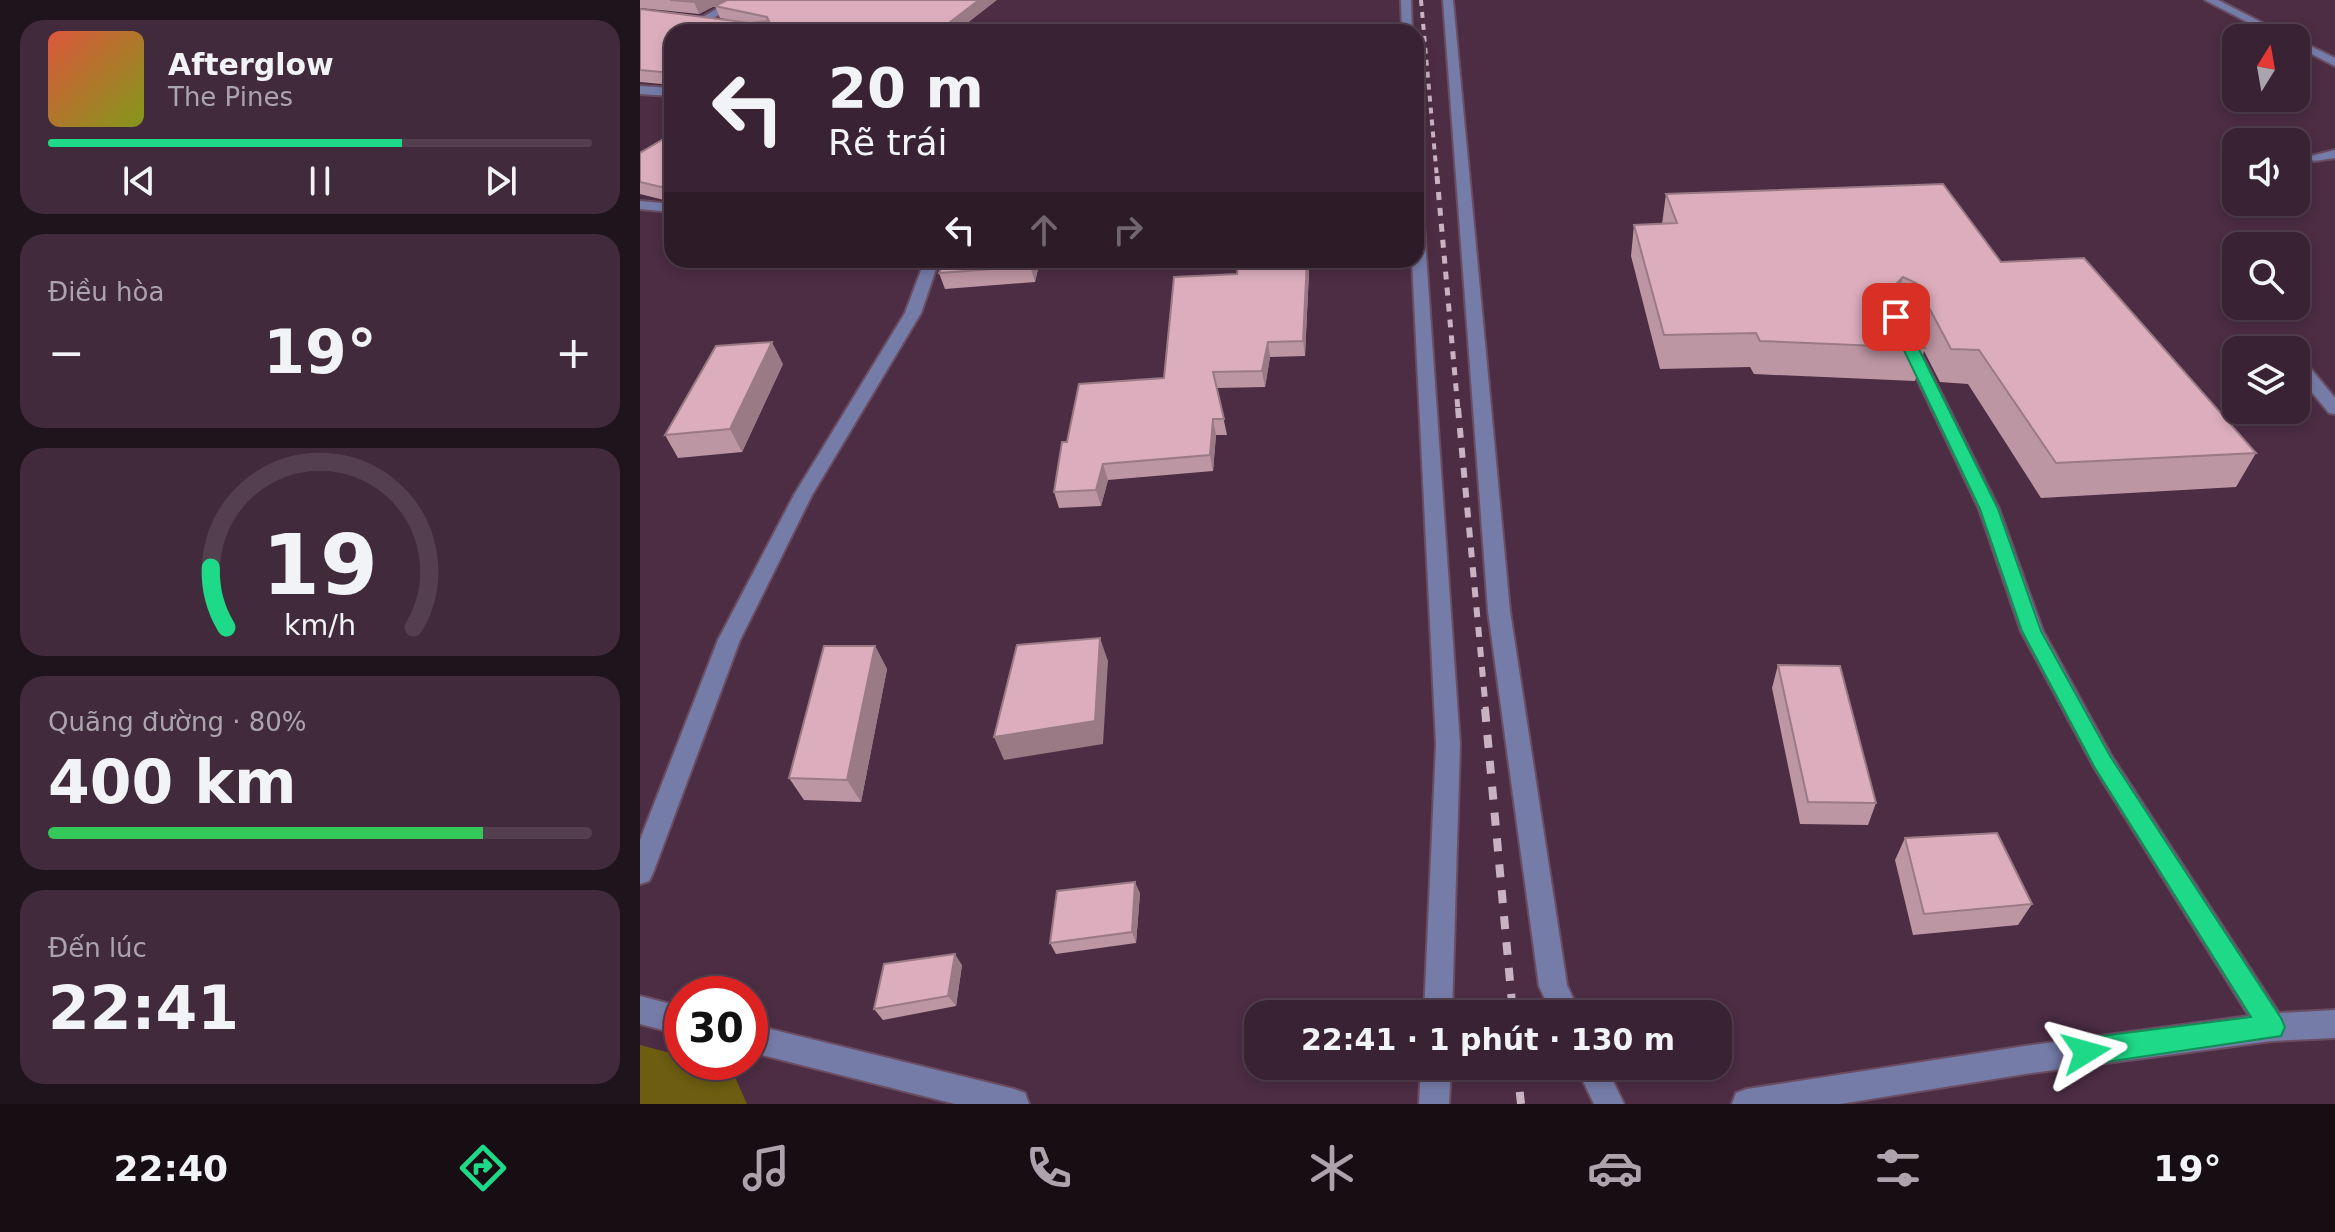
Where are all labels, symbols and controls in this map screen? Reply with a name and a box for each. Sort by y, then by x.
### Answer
north arrow [2222,24,2310,112]
map controls [2222,24,2310,424]
text: Afterglow [168,47,334,82]
text: 20 m [828,55,984,120]
icon: left [696,56,800,160]
text: The Pines [168,82,293,112]
text: Rẽ trái [828,122,948,163]
button: sound [2222,128,2310,216]
icon: previous [117,159,161,203]
icon: pause [298,159,342,203]
icon: next [479,159,523,203]
icon: left [938,208,982,252]
icon: ahead [1022,208,1066,252]
icon: right [1106,208,1150,252]
button: search [2222,232,2310,320]
text: Điều hòa [48,277,164,307]
pin [1862,283,1930,351]
icon: arrive [1874,295,1918,339]
text: 19° [263,317,377,387]
text: − [48,327,85,378]
text: + [555,327,592,378]
button: layers [2222,336,2310,424]
text: 19 [262,517,378,614]
text: km/h [284,608,356,642]
text: Quãng đường · 80% [48,707,307,737]
text: 400 km [48,747,297,817]
text: Đến lúc [48,933,147,963]
text: 22:41 [48,973,239,1043]
speed limit sign: 30 [664,976,768,1080]
position arrow [2044,1010,2128,1094]
text: 22:41 · 1 phút · 130 m [1301,1022,1675,1057]
icon: directions [455,1140,511,1196]
icon: music [738,1140,794,1196]
icon: phone [1021,1140,1077,1196]
icon: climate [1304,1140,1360,1196]
icon: car [1587,1140,1643,1196]
icon: filters [1870,1140,1926,1196]
text: 22:40 [114,1148,228,1189]
text: 19° [2153,1148,2221,1189]

